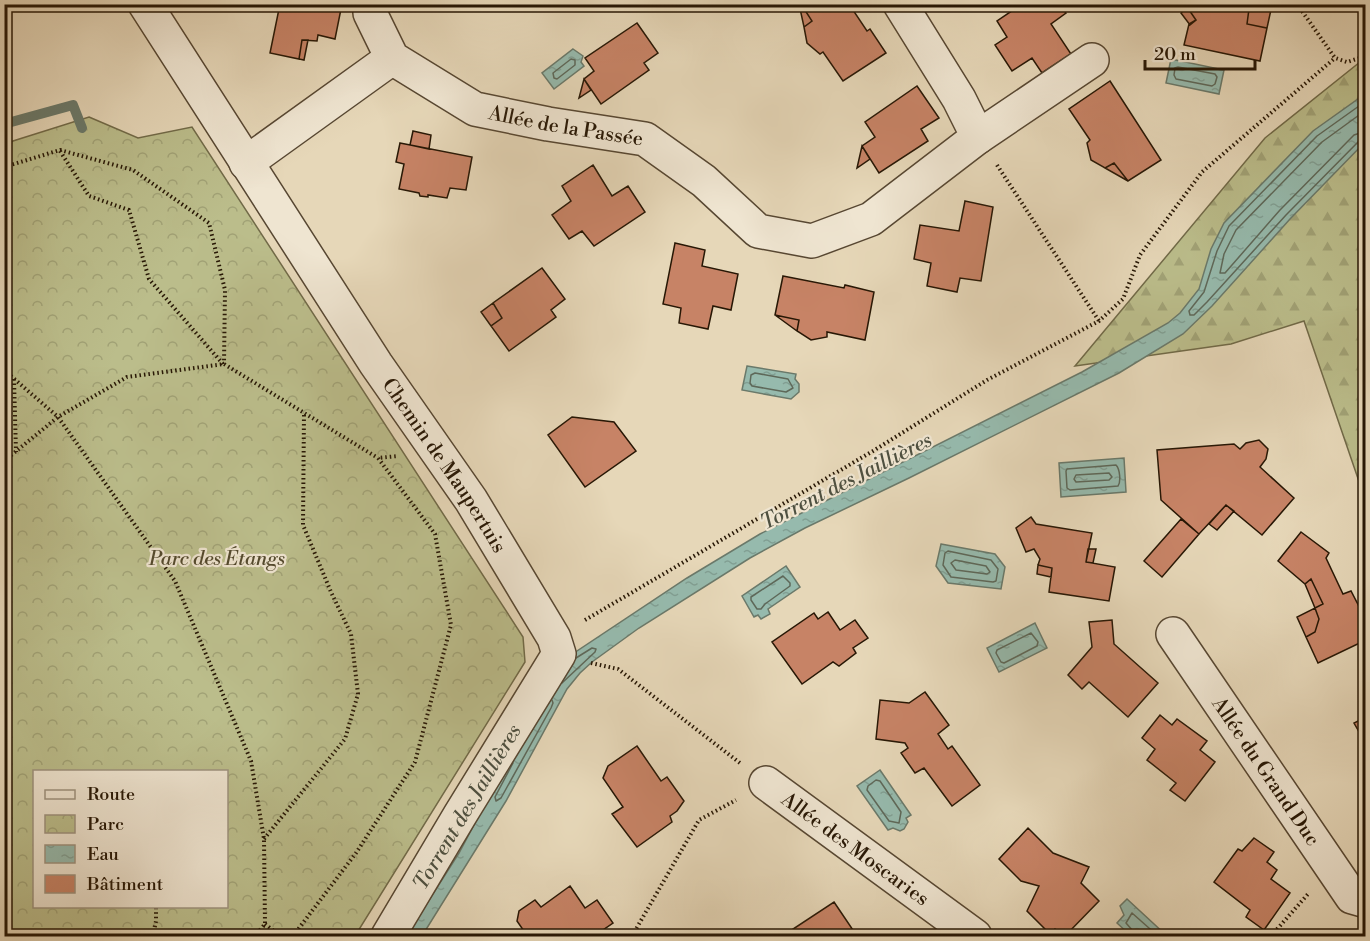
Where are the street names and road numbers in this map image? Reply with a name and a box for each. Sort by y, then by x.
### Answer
street label: Allée de la Passée [485,101,645,153]
street label: Chemin de Maupertuis [376,374,511,558]
street label: Allée du Grand Duc [1205,692,1325,851]
street label: Allée des Moscaries [775,787,933,912]

